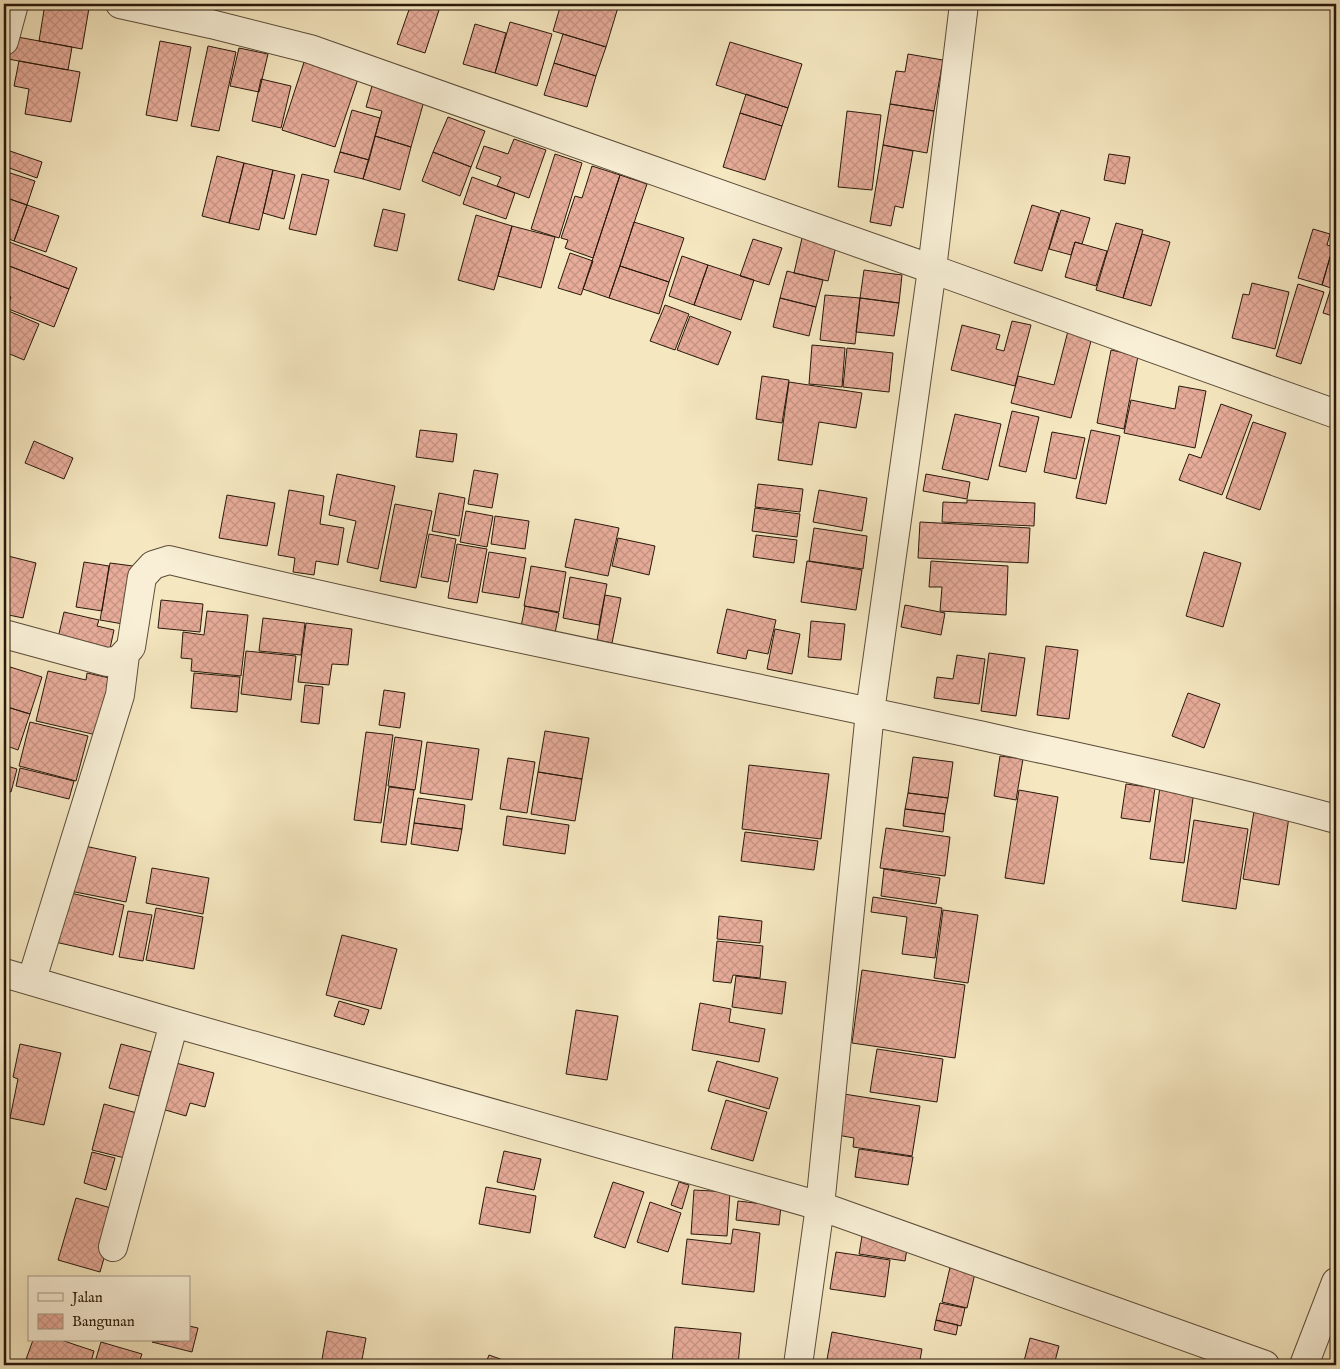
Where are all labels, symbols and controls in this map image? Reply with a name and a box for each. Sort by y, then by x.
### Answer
legend [28,1276,190,1342]
text: Jalan [70,1288,103,1307]
text: Bangunan [72,1312,135,1331]

